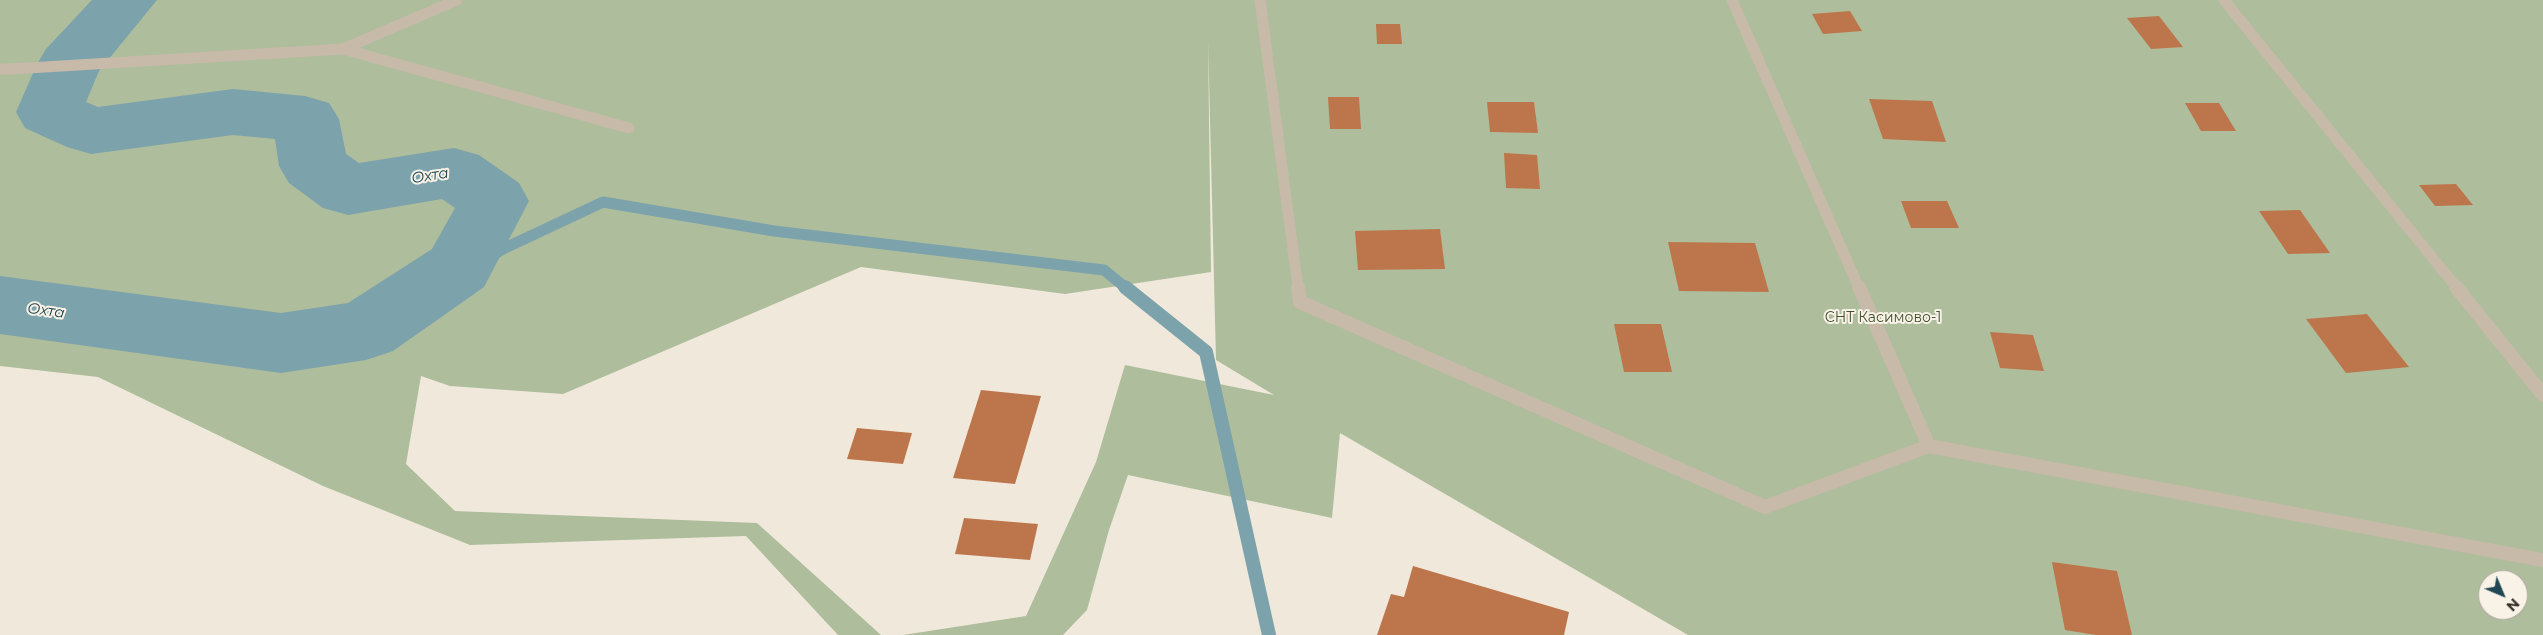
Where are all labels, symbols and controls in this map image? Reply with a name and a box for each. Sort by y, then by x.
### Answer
water label: Охта [410,164,450,188]
water label: Охта [26,299,66,323]
park label: СНТ Касимово-1 [1825,310,1941,326]
north arrow [2478,570,2528,620]
text: N [2503,595,2523,615]

